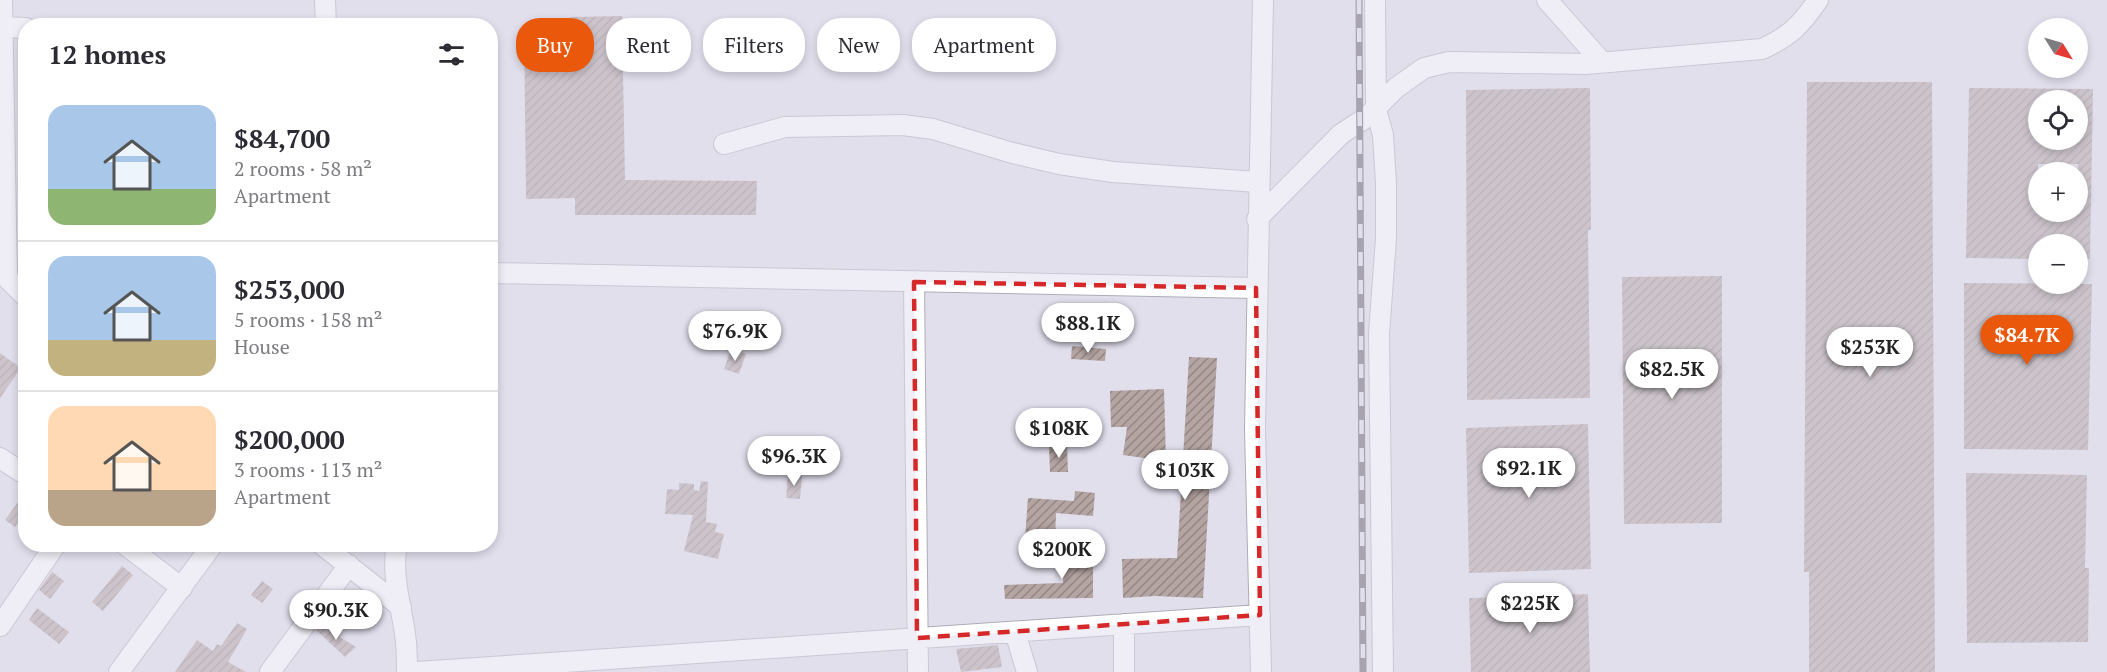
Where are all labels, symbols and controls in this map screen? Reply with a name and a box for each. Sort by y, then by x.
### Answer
chip: Buy [516,18,594,72]
chip: Rent [606,18,691,72]
chip: Filters [703,18,805,72]
chip: New [817,18,900,72]
chip: Apartment [912,18,1056,72]
north arrow [2028,18,2088,78]
map controls [2028,18,2088,294]
text: 12 homes [48,37,166,71]
icon: filters [435,38,468,71]
button: locate [2028,90,2088,150]
text: $84,700 [234,121,330,155]
icon: home [96,129,168,201]
text: 2 rooms · 58 m² [234,155,372,182]
button: + [2028,162,2088,222]
text: Apartment [234,182,331,209]
button: − [2028,234,2088,294]
text: $253,000 [234,272,345,306]
icon: home [96,280,168,352]
pin: $88.1K [1039,303,1137,354]
text: 5 rooms · 158 m² [234,306,382,333]
text: $88.1K [1055,309,1121,336]
pin: $76.9K [686,311,784,362]
pin: $84.7K [1978,315,2076,366]
text: $76.9K [702,317,768,344]
text: $84.7K [1994,321,2060,348]
pin: $253K [1828,327,1912,378]
text: House [234,333,290,360]
text: $253K [1840,333,1900,360]
pin: $82.5K [1623,349,1721,400]
text: $82.5K [1639,355,1705,382]
pin: $108K [1017,408,1101,459]
text: $108K [1029,414,1089,441]
text: $200,000 [234,422,345,456]
icon: home [96,430,168,502]
pin: $96.3K [745,436,843,487]
text: $96.3K [761,442,827,469]
pin: $92.1K [1480,448,1578,499]
pin: $103K [1143,450,1227,501]
text: $92.1K [1496,454,1562,481]
text: 3 rooms · 113 m² [234,456,382,483]
text: $103K [1155,456,1215,483]
text: Apartment [234,483,331,510]
pin: $200K [1020,529,1104,580]
text: $200K [1032,535,1092,562]
pin: $225K [1488,583,1572,634]
text: $225K [1500,589,1560,616]
pin: $90.3K [287,590,385,641]
text: $90.3K [303,596,369,623]

